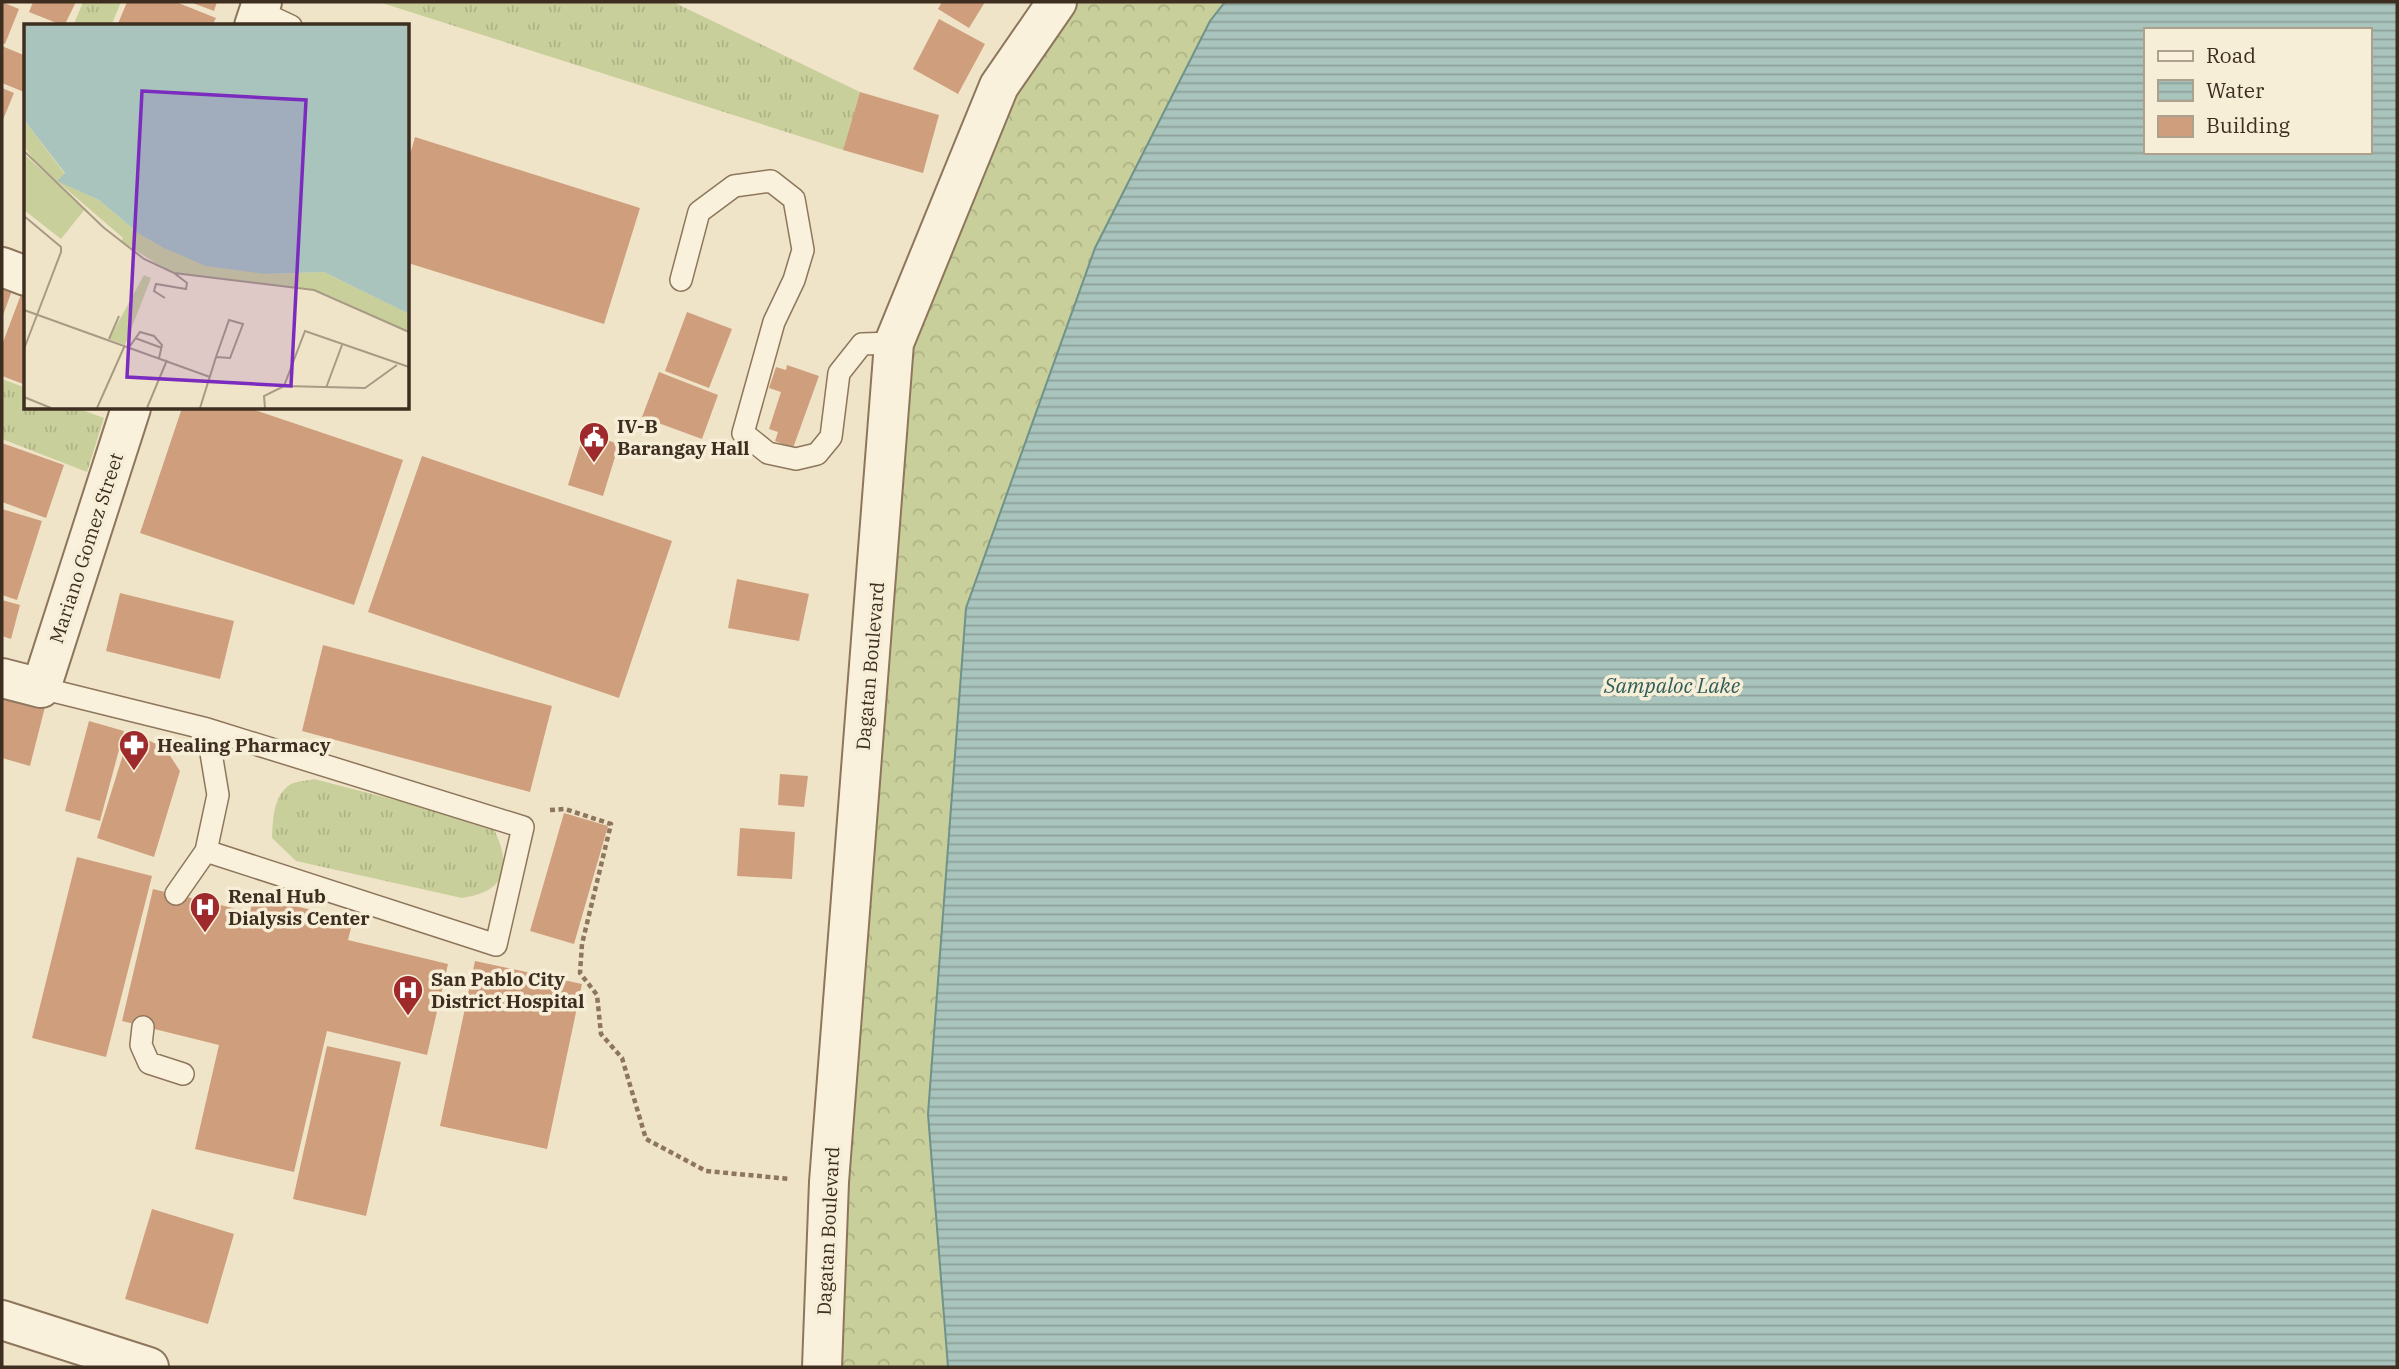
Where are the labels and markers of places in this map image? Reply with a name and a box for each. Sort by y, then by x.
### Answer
place label: IV-B Barangay Hall [617,414,749,460]
public building icon: IV-B Barangay Hall [577,420,611,464]
pharmacy icon: Healing Pharmacy [117,728,151,772]
place label: Healing Pharmacy [157,733,331,757]
place label: Renal Hub Dialysis Center [228,884,370,930]
hospital icon: Renal Hub Dialysis Center [188,890,222,934]
place label: San Pablo City District Hospital [431,967,584,1013]
hospital icon: San Pablo City District Hospital [391,973,425,1017]

